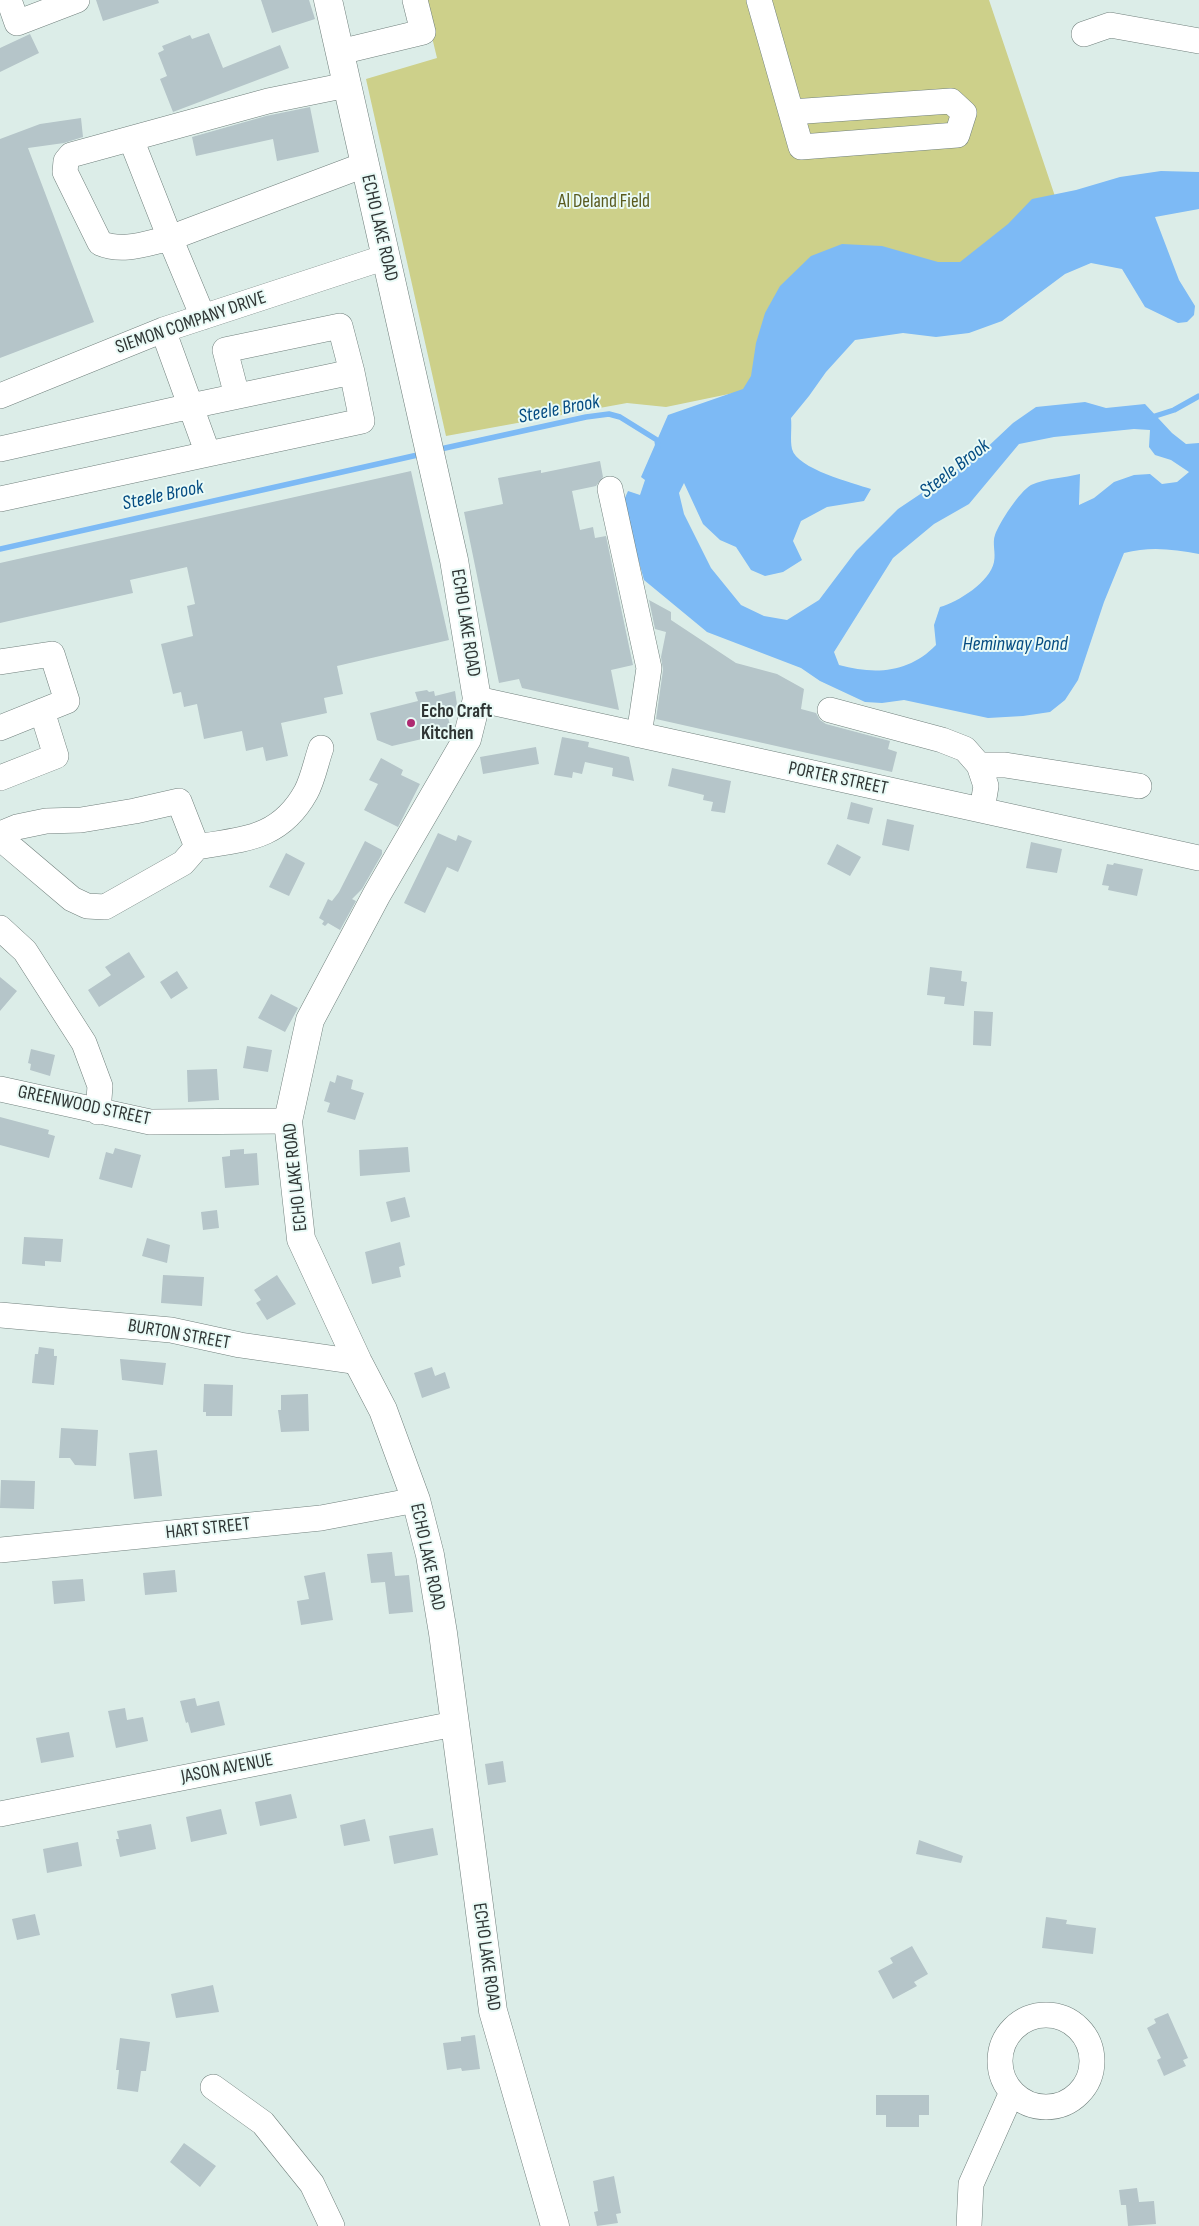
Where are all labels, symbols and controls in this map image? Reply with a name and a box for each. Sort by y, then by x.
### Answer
street label: ECHO LAKE ROAD [356,172,402,284]
park label: Al Deland Field [558,191,650,213]
street label: SIEMON COMPANY DRIVE [113,287,269,359]
water label: Steele Brook [516,390,602,430]
water label: Steele Brook [915,434,995,504]
water label: Steele Brook [120,476,206,516]
street label: ECHO LAKE ROAD [445,567,485,679]
water label: Heminway Pond [962,633,1068,657]
place label: Echo Craft Kitchen [421,701,492,745]
marker: Echo Craft Kitchen [405,717,417,729]
street label: PORTER STREET [786,757,890,801]
street label: GREENWOOD STREET [16,1081,152,1131]
street label: ECHO LAKE ROAD [279,1122,313,1232]
street label: BURTON STREET [126,1315,232,1355]
street label: ECHO LAKE ROAD [405,1501,449,1613]
street label: HART STREET [165,1513,251,1545]
street label: JASON AVENUE [179,1749,275,1789]
street label: ECHO LAKE ROAD [467,1901,505,2013]

